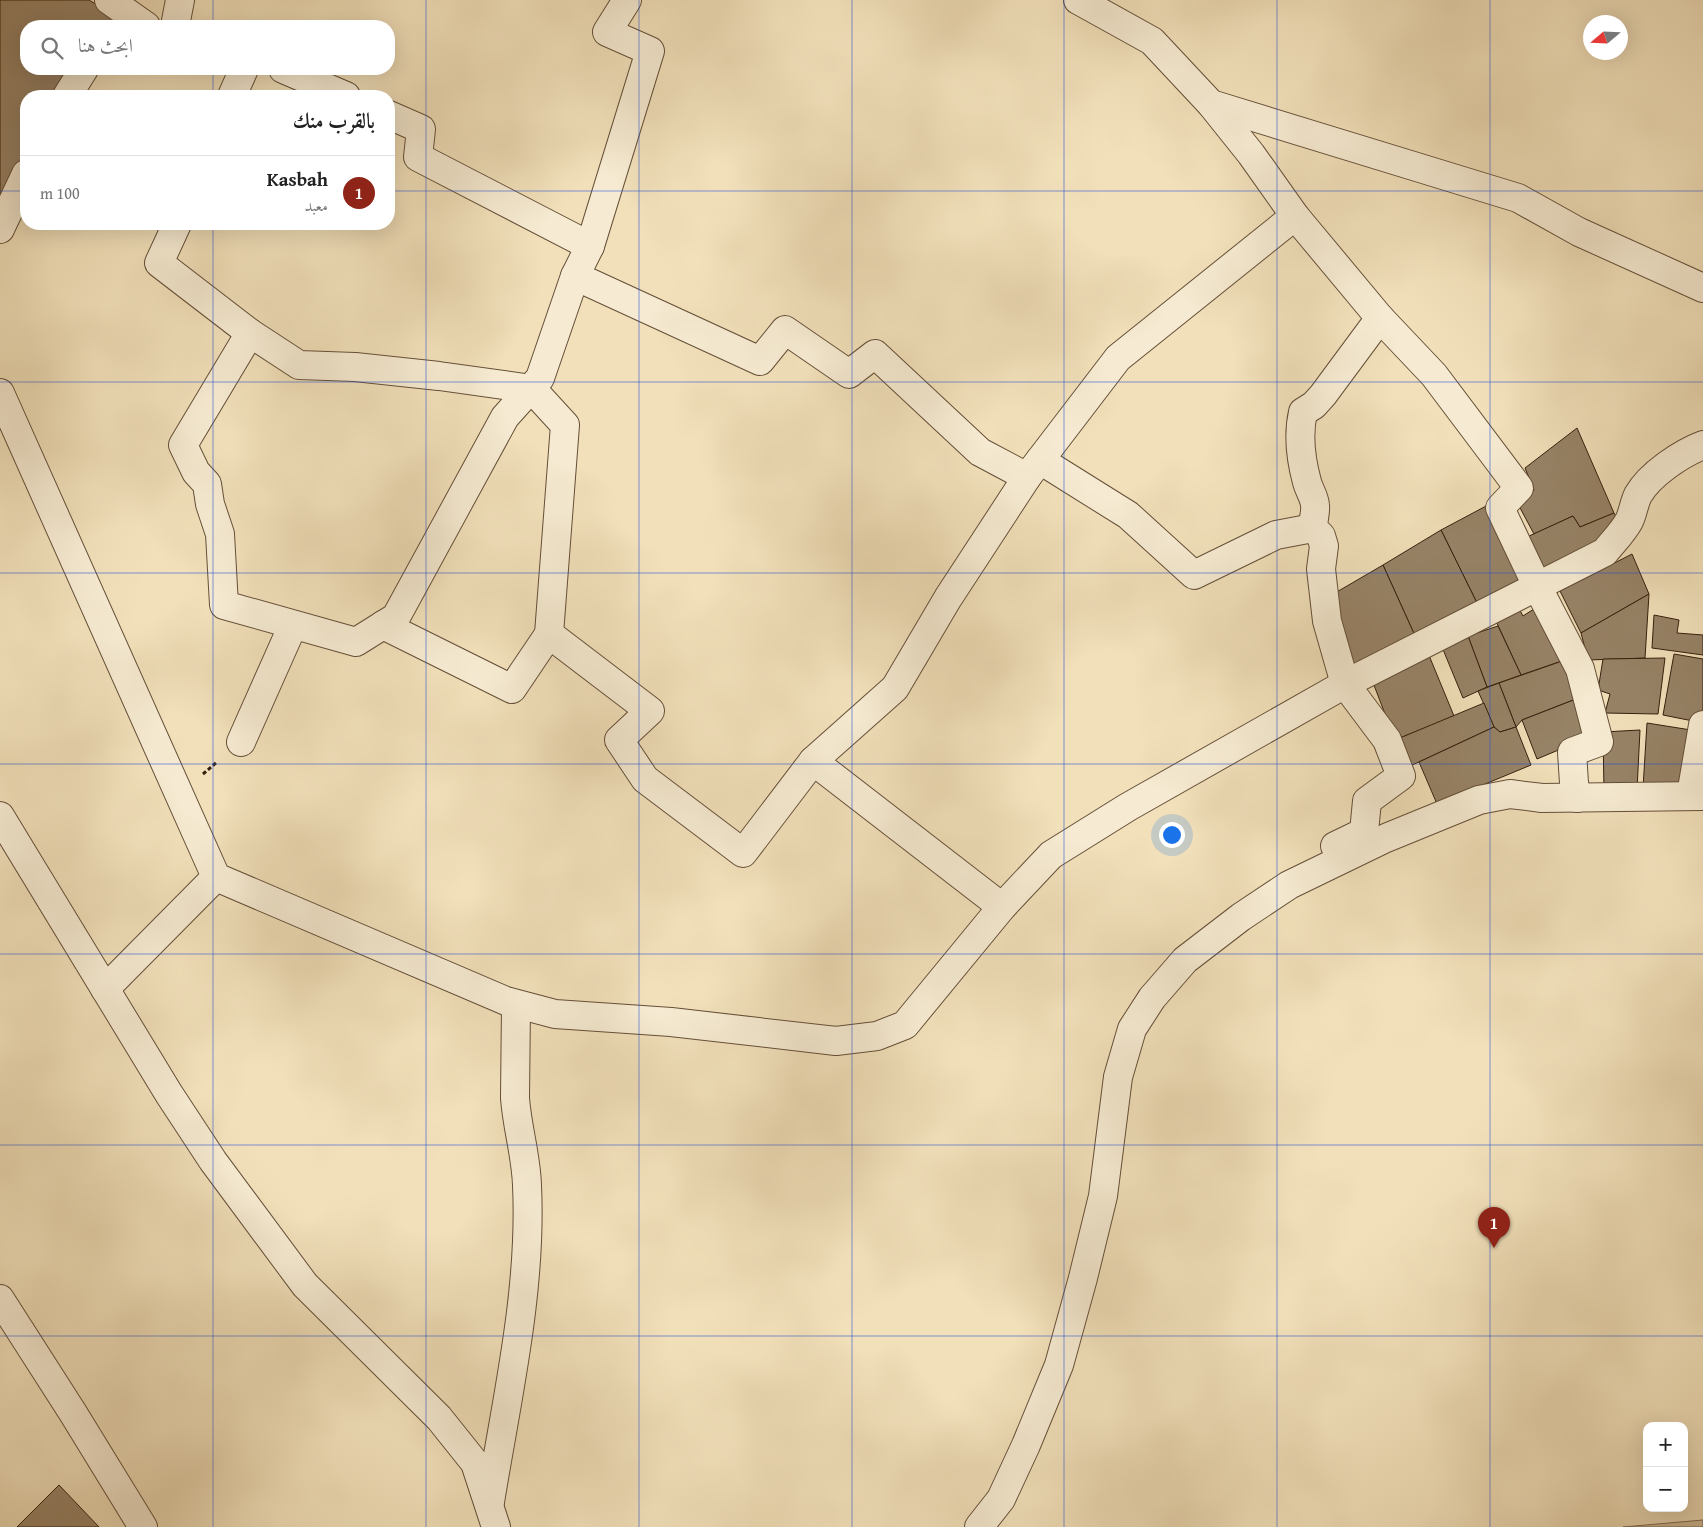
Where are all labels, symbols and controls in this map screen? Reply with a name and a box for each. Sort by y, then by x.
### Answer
north arrow [1583,15,1628,60]
search box [20,20,395,75]
text: ابحث هنا [78,31,133,59]
icon: search [38,34,66,62]
text: بالقرب منك [293,105,375,136]
text: Kasbah [267,165,328,193]
text: 100 m [40,181,80,205]
text: 1 [355,181,363,205]
text: معبد [304,193,328,217]
your location [1159,822,1185,848]
pin: 1 [1478,1207,1510,1248]
map controls [1643,1422,1688,1512]
button: + [1643,1422,1688,1467]
button: − [1643,1467,1688,1512]

